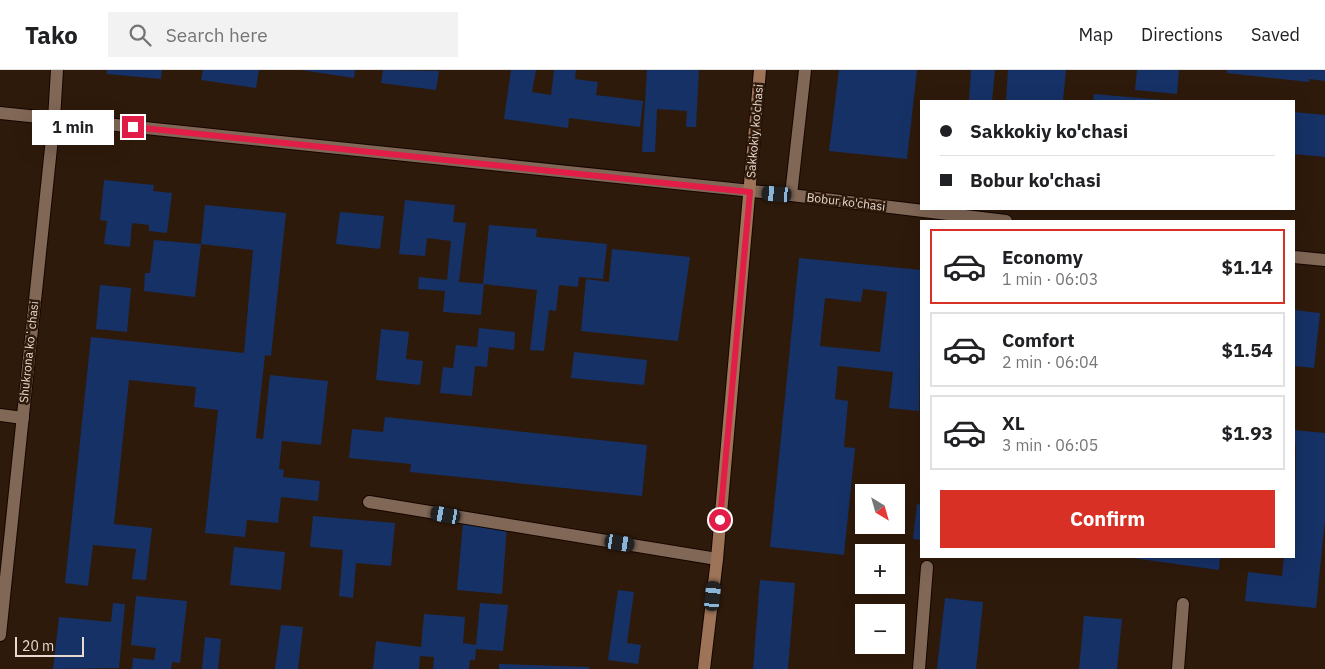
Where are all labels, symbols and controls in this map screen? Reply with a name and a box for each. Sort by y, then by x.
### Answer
search box [108,12,458,57]
text: Tako [25,19,78,51]
icon: search [126,21,154,49]
text: Search here [166,23,268,47]
text: Map [1078,23,1113,46]
text: Directions [1141,23,1223,46]
text: Saved [1251,23,1300,46]
street label: Sakkokiy ko'chasi [743,83,766,178]
callout: 1 min [33,110,116,144]
route end [122,116,144,138]
text: 1 min [52,117,94,137]
text: Sakkokiy ko'chasi [970,119,1128,143]
text: Bobur ko'chasi [970,168,1101,192]
car [761,185,792,203]
street label: Bobur ko'chasi [806,189,886,214]
icon: car [942,244,987,289]
text: Economy [1002,245,1083,269]
text: $1.14 [1221,255,1273,279]
text: 1 min · 06:03 [1002,269,1098,289]
street label: Shukrona koʻchasi [16,300,41,404]
icon: car [942,327,987,372]
text: Comfort [1002,328,1075,352]
text: $1.54 [1221,338,1273,362]
text: 2 min · 06:04 [1002,352,1098,372]
icon: car [942,410,987,455]
text: XL [1002,411,1025,435]
text: $1.93 [1221,421,1273,445]
text: 3 min · 06:05 [1002,435,1098,455]
north arrow [855,484,905,534]
map controls [855,484,905,654]
button: Confirm [940,490,1275,548]
car [429,505,462,525]
route start [709,509,731,531]
car [604,533,635,553]
button: + [855,544,905,594]
car [703,580,722,612]
button: − [855,604,905,654]
scale bar [15,634,84,657]
text: 20 m [22,637,54,655]

